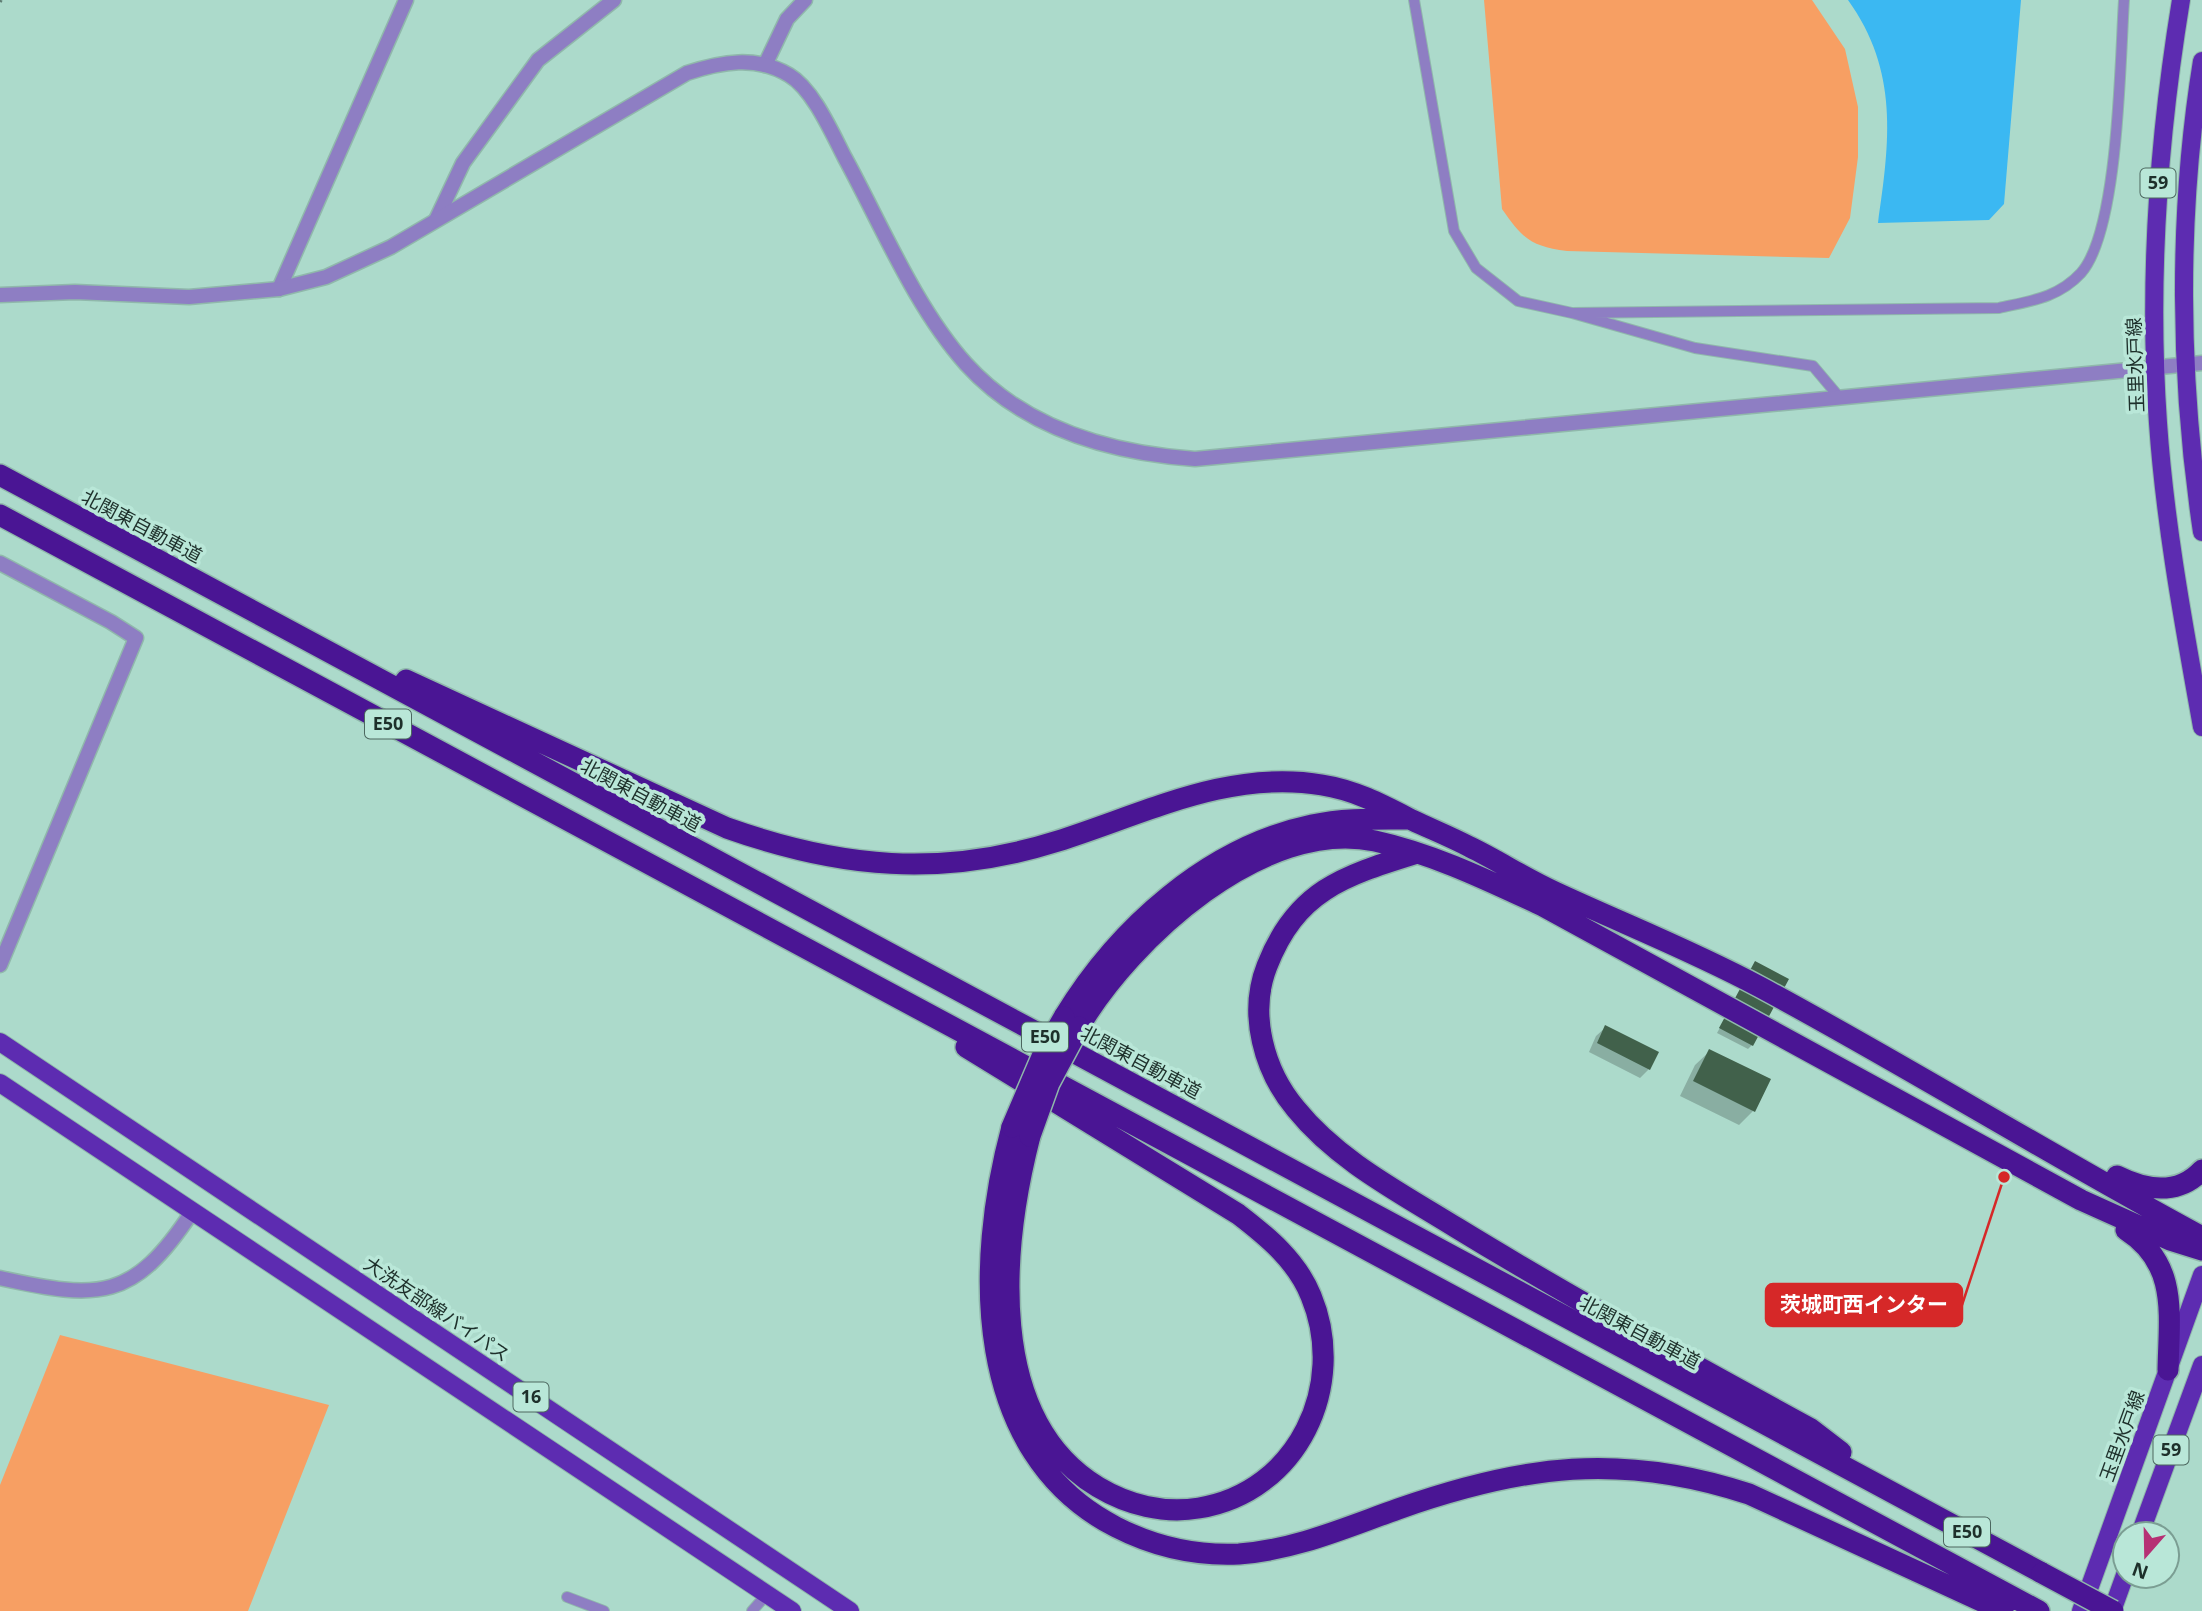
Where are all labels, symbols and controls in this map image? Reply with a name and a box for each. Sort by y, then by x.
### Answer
road number: 59 [2140,168,2176,198]
street label: 玉里水戸線 [2120,317,2150,413]
street label: 北関東自動車道 [77,483,207,569]
road number: E50 [365,710,411,738]
street label: 北関東自動車道 [576,752,706,838]
street label: 北関東自動車道 [1076,1019,1206,1105]
road number: E50 [1022,1022,1068,1052]
street label: 大洗友部線バイパス [359,1251,515,1367]
callout: 茨城町西インター [1766,1284,1962,1326]
street label: 北関東自動車道 [1575,1289,1705,1375]
text: 茨城町西インター [1780,1290,1948,1318]
road number: 16 [514,1382,548,1412]
street label: 玉里水戸線 [2094,1387,2150,1485]
road number: 59 [2154,1436,2188,1464]
road number: E50 [1944,1518,1990,1546]
north arrow [2111,1520,2181,1590]
text: N [2128,1556,2152,1586]

